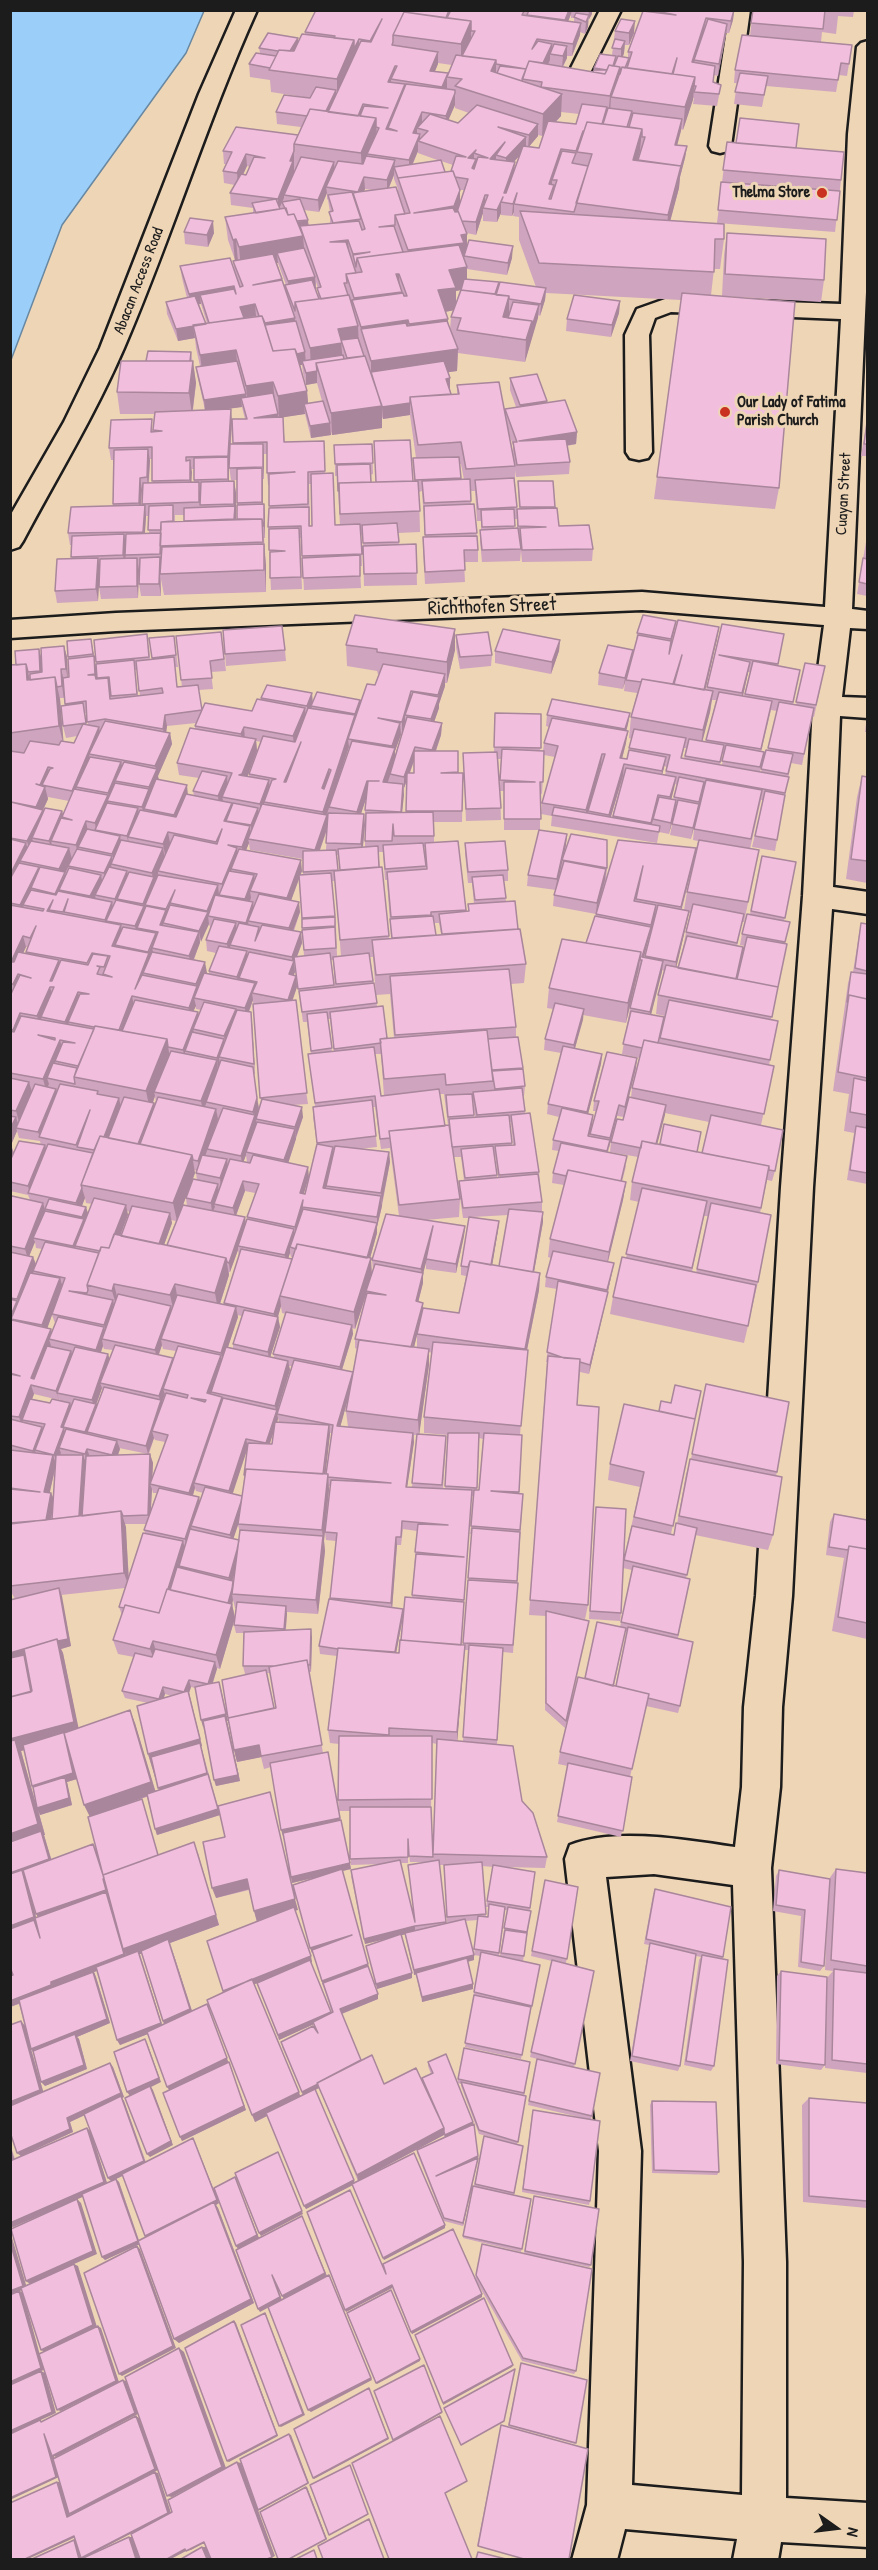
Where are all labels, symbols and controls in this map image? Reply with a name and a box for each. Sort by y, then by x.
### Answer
place label: Thelma Store [733,183,810,203]
marker: Thelma Store [815,186,829,200]
street label: Abacan Access Road [110,225,168,337]
place label: Our Lady of Fatima Parish Church [737,393,845,431]
marker: Our Lady of Fatima Parish Church [718,405,732,419]
street label: Cuayan Street [832,452,856,536]
street label: Richthofen Street [427,593,557,621]
north arrow [806,2498,866,2558]
text: N [842,2526,865,2539]

